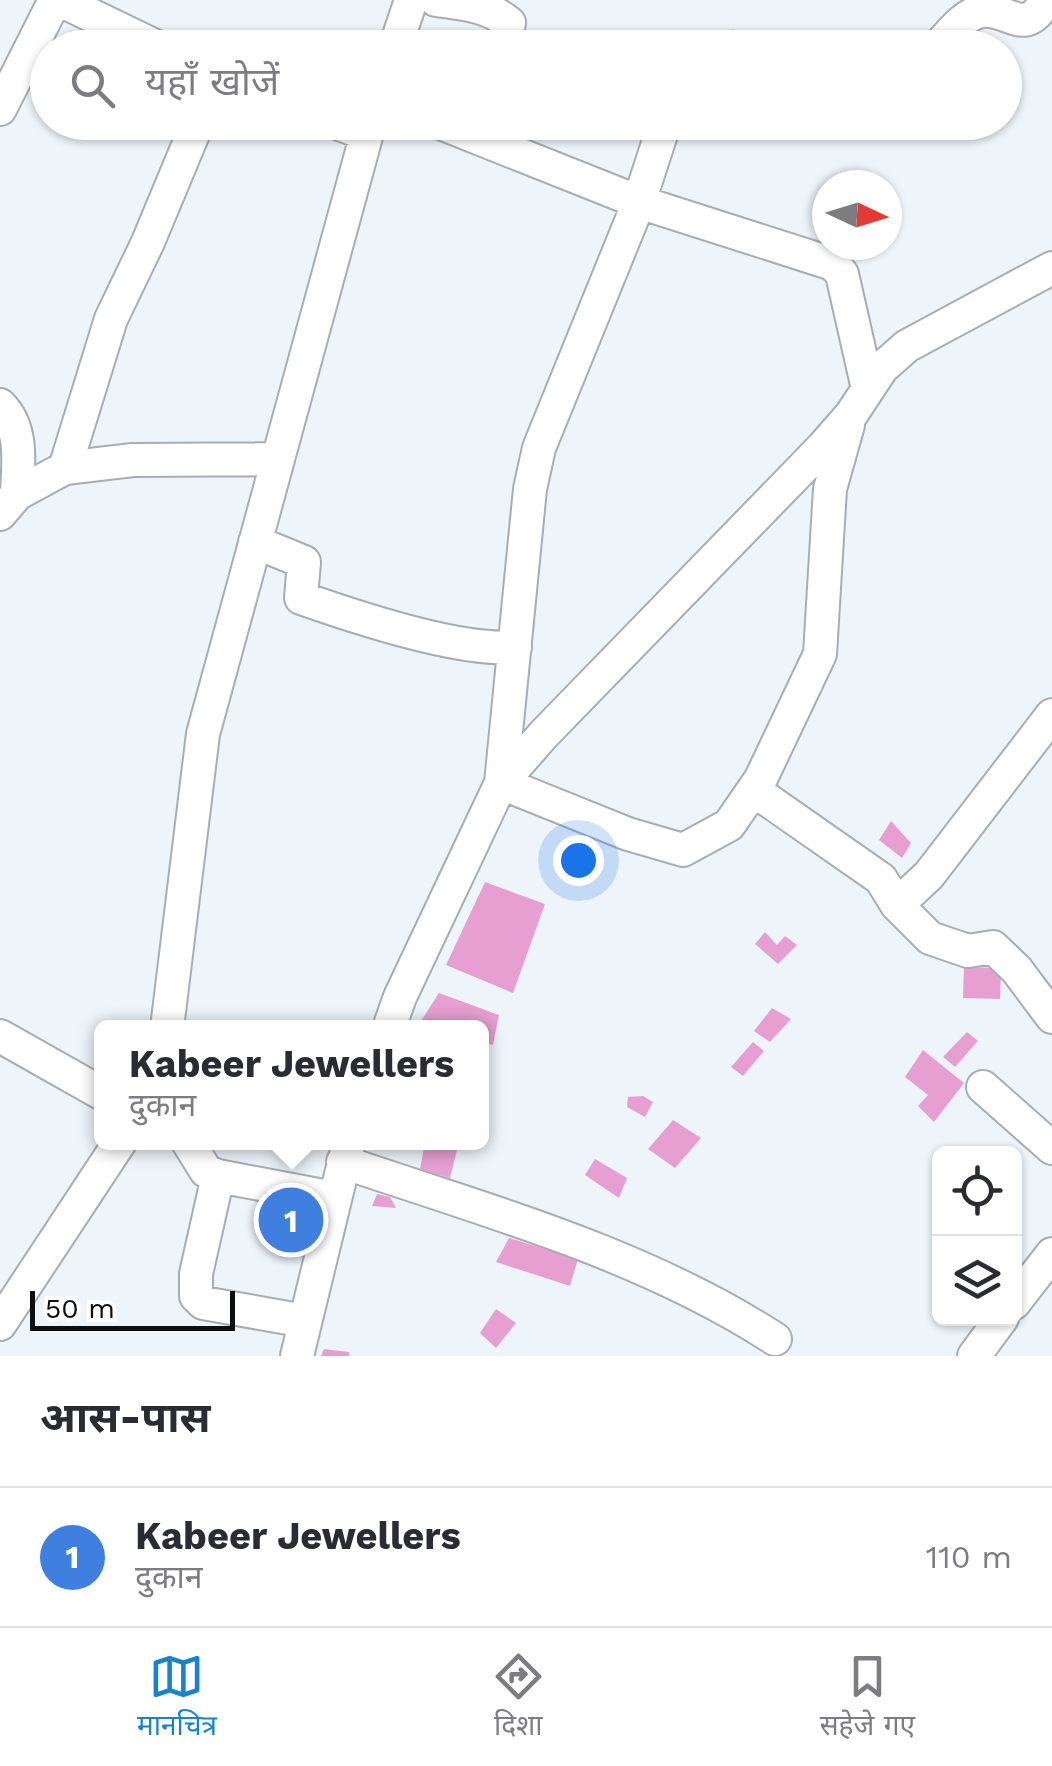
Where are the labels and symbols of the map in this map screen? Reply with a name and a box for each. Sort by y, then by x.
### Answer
north arrow [812,170,902,260]
your location [553,835,604,886]
pin: 1 [258,1182,324,1258]
scale bar [30,1286,235,1330]

